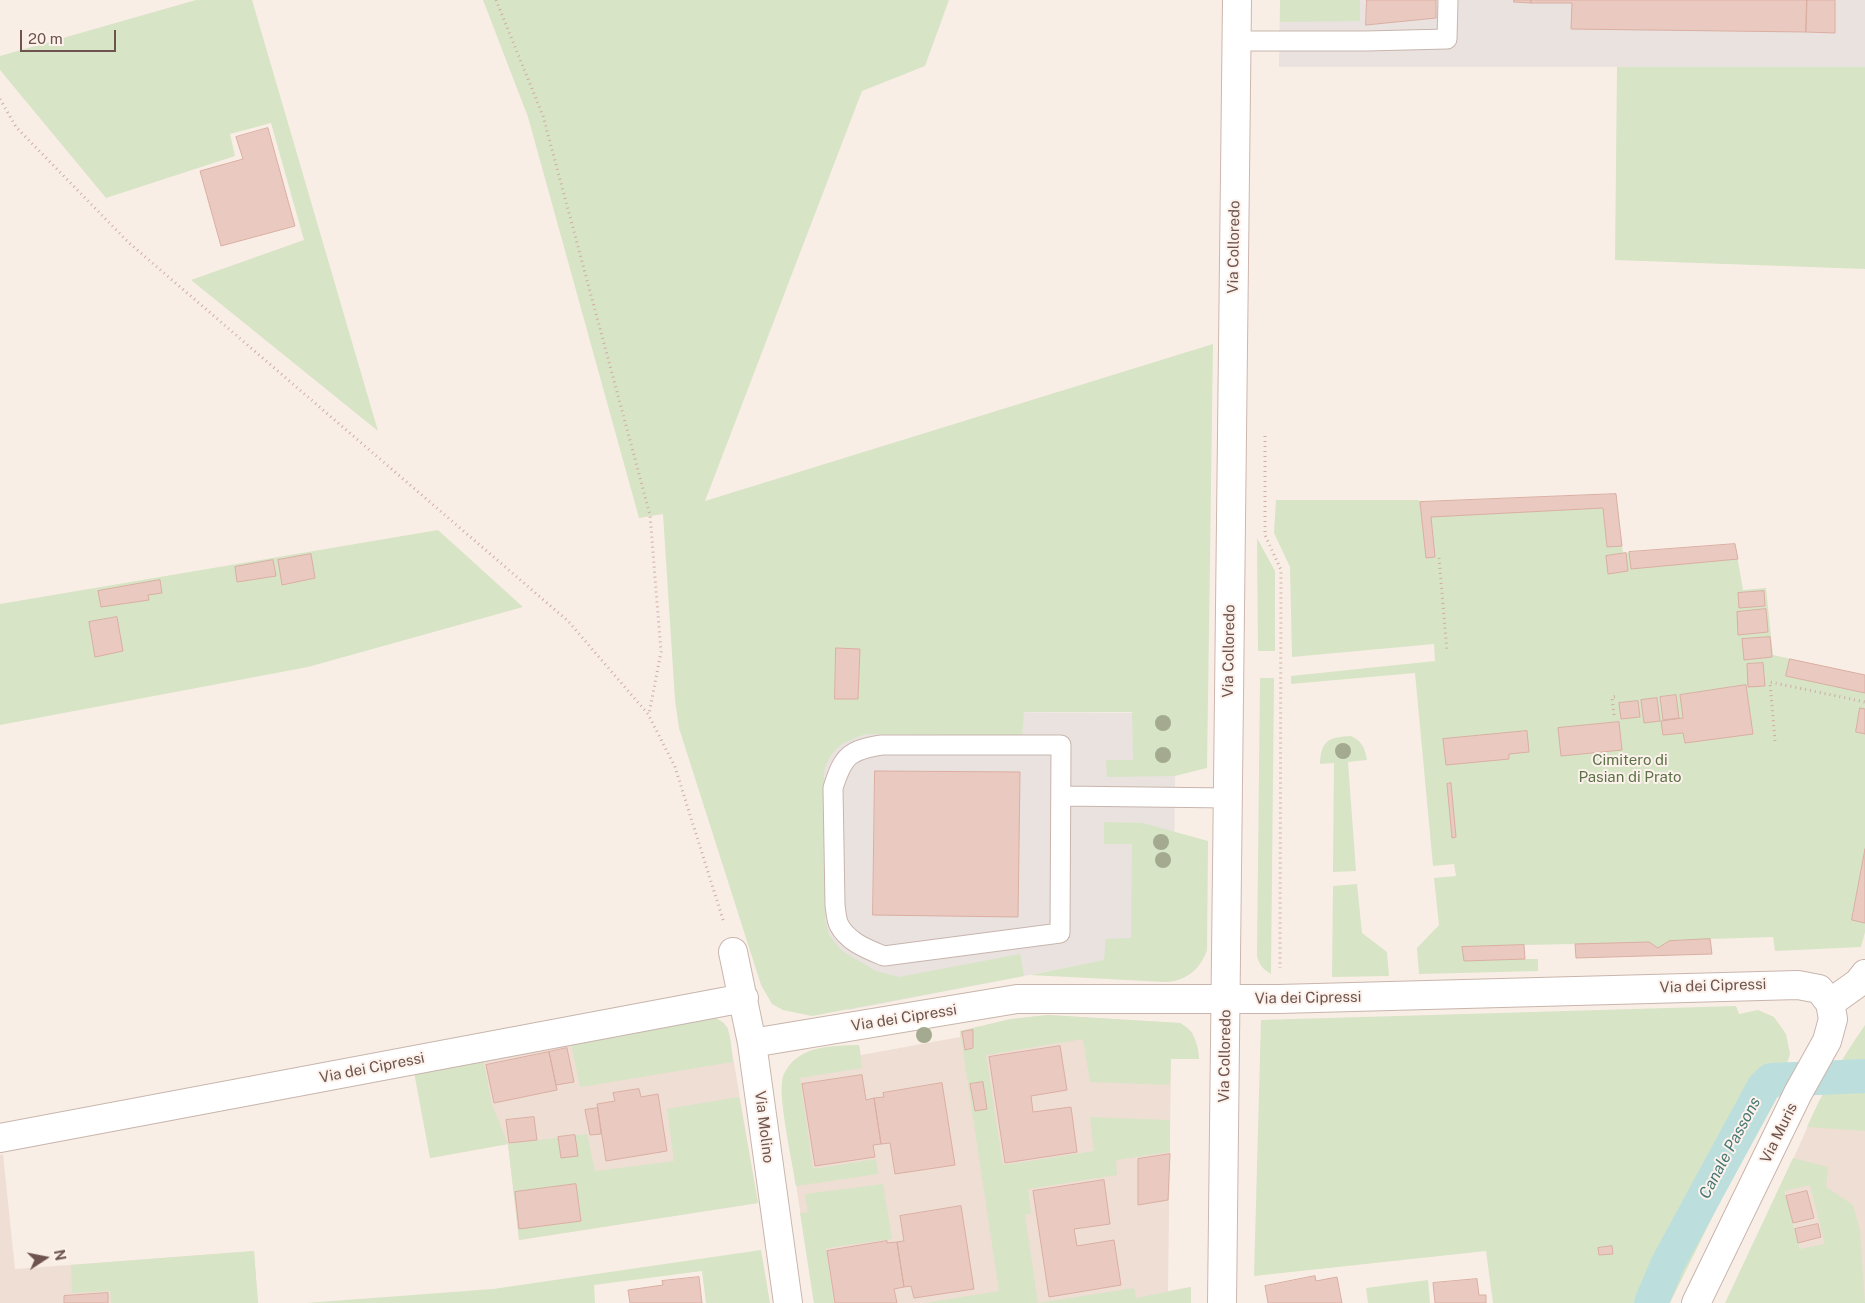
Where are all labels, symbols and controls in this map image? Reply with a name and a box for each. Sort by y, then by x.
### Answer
scale bar [22,20,119,52]
text: 20 m [28,30,63,47]
street label: Via Colloredo [1224,200,1244,294]
street label: Via Colloredo [1219,604,1239,698]
park label: Cimitero di Pasian di Prato [1578,751,1682,786]
street label: Via dei Cipressi [1659,975,1767,997]
street label: Via dei Cipressi [1255,988,1361,1008]
street label: Via dei Cipressi [850,1001,958,1035]
street label: Via Colloredo [1215,1009,1235,1103]
street label: Via dei Cipressi [318,1049,426,1087]
street label: Via Molino [751,1090,777,1164]
water label: Canale Passons [1695,1094,1765,1202]
street label: Via Muris [1757,1100,1801,1166]
north arrow [20,1233,70,1283]
text: N [51,1248,69,1262]

